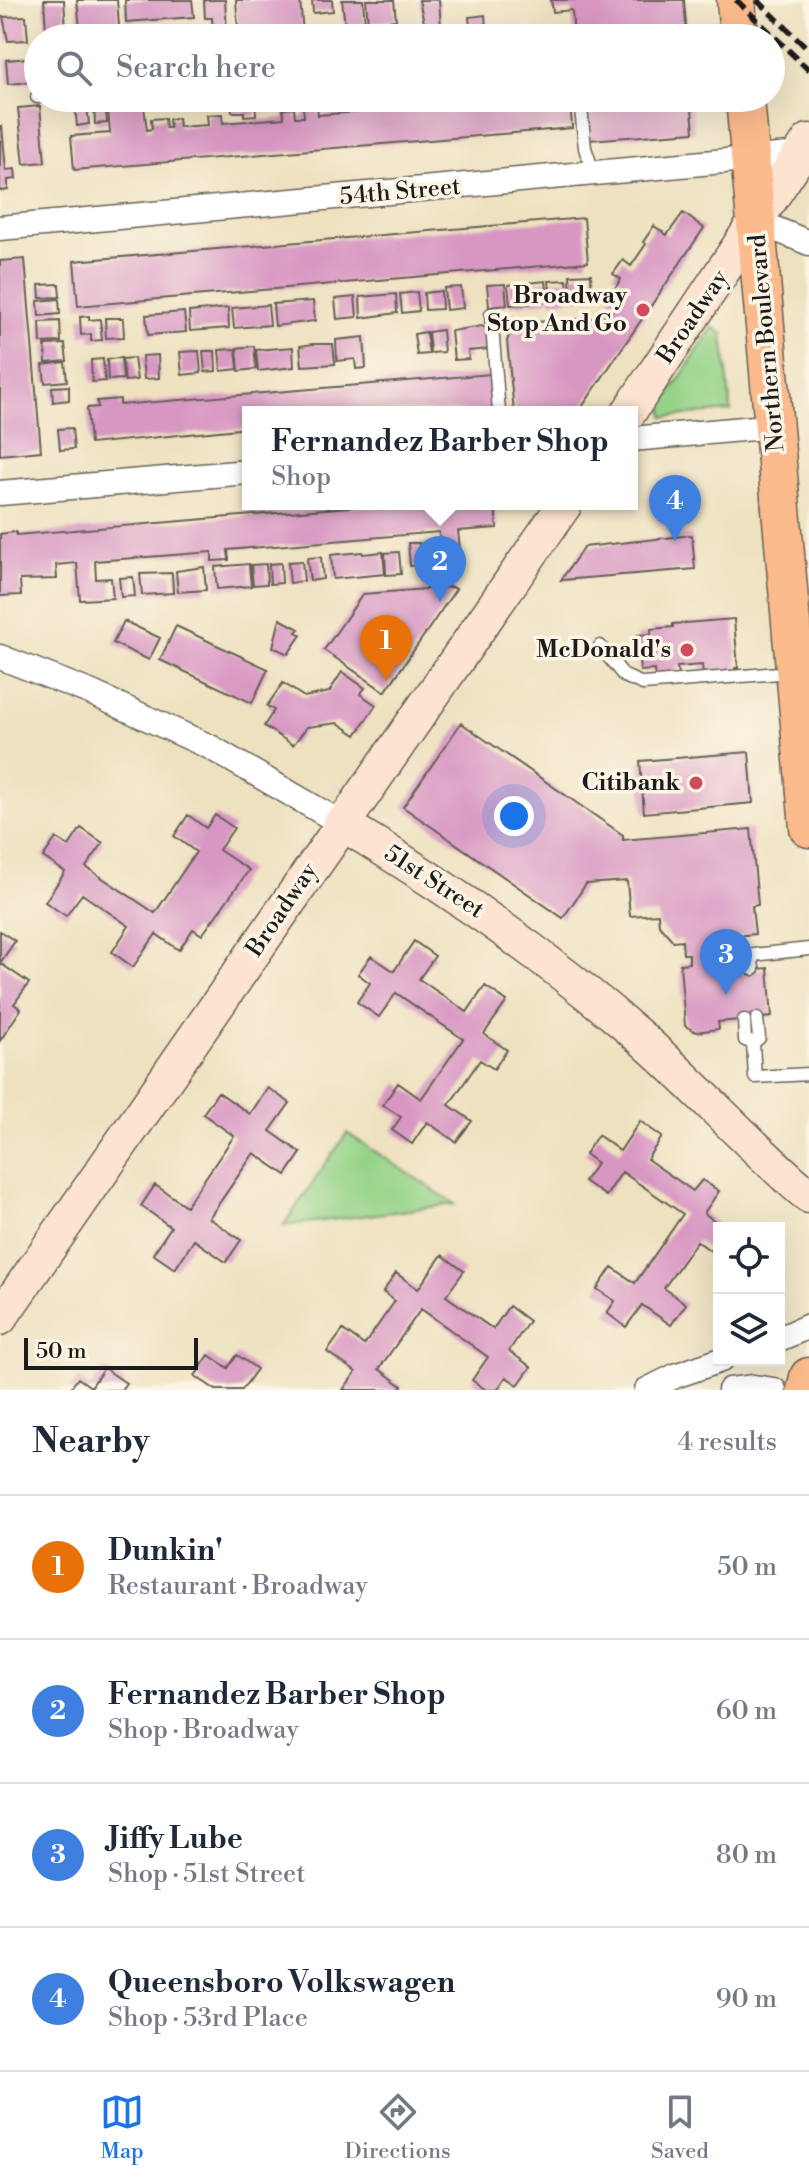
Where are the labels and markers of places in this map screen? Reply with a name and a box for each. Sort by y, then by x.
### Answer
place label: Broadway Stop And Go [487,281,628,339]
marker: Broadway Stop And Go [634,301,652,319]
pin: 4 [649,475,701,541]
pin: 2 [414,536,466,602]
pin: 1 [360,615,412,681]
place label: McDonald's [536,635,671,665]
marker: McDonald's [678,641,696,659]
place label: Citibank [581,768,681,798]
marker: Citibank [687,774,705,792]
pin: 3 [700,929,752,995]

